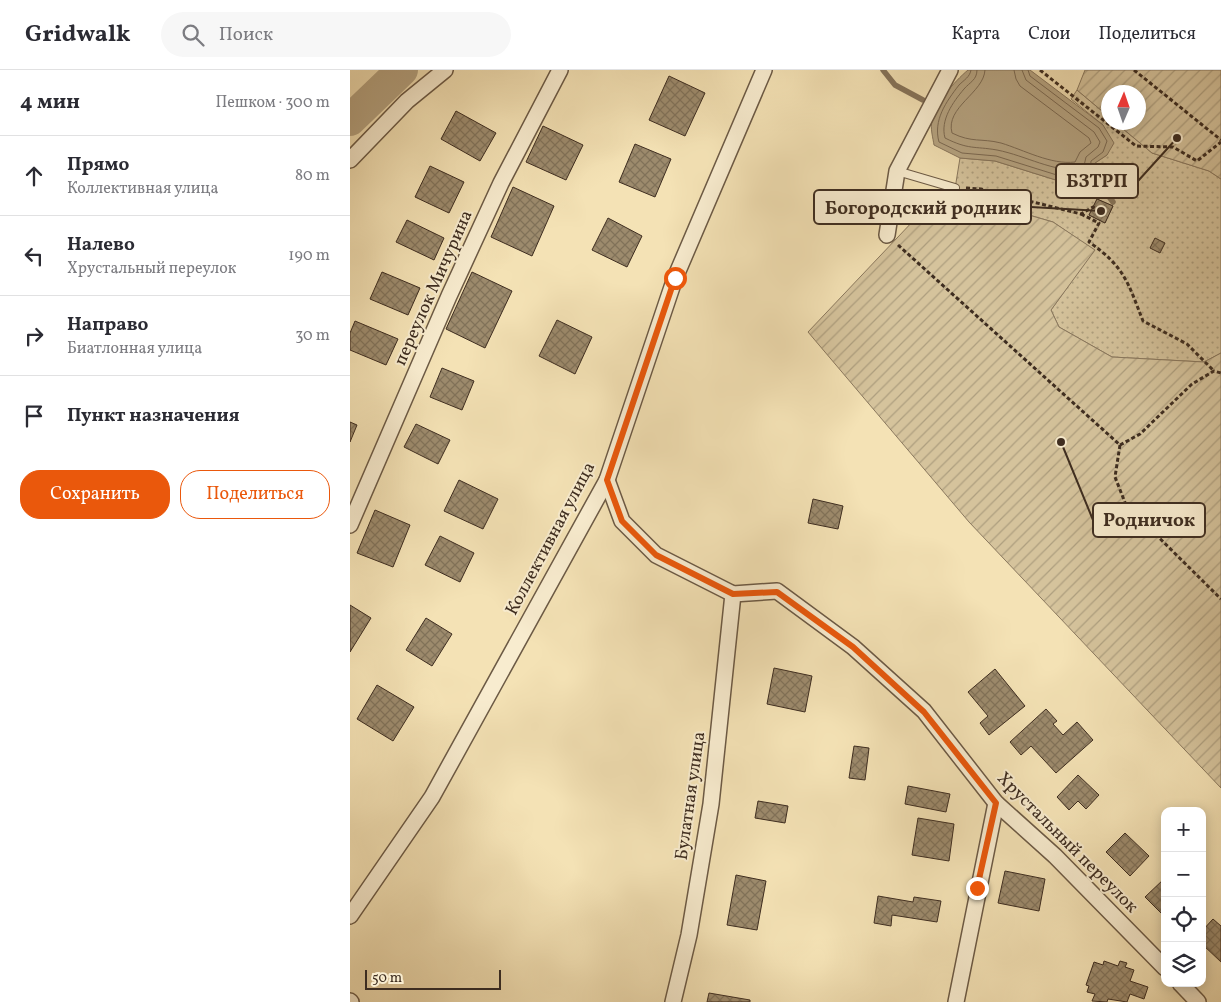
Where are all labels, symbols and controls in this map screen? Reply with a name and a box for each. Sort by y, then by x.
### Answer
search box [161,12,511,57]
text: Gridwalk [25,18,131,52]
icon: search [179,21,207,49]
text: Поиск [219,22,273,48]
text: Карта [952,22,1000,47]
text: Слои [1028,22,1070,47]
text: Поделиться [1098,22,1196,47]
north arrow [1101,85,1146,130]
text: 4 мин [20,88,80,117]
text: Пешком · 300 m [215,92,330,114]
text: Прямо [67,152,129,178]
icon: ahead [20,162,48,190]
callout: БЗТРП [1056,164,1138,198]
text: 80 m [295,165,330,187]
text: БЗТРП [1066,169,1128,195]
text: Коллективная улица [67,178,219,200]
callout: Богородский родник [814,190,1031,224]
text: Богородский родник [825,196,1022,222]
street label: переулок Мичурина [388,206,480,370]
text: Налево [67,232,135,258]
icon: left [20,242,48,270]
text: 190 m [288,245,330,267]
text: Хрустальный переулок [67,258,236,280]
route start [664,267,687,290]
text: Направо [67,312,149,338]
icon: right [20,322,48,350]
text: 30 m [295,325,330,347]
text: Биатлонная улица [67,338,202,360]
icon: arrive [20,402,48,430]
text: Пункт назначения [67,403,240,429]
street label: Коллективная улица [500,458,602,620]
button: Сохранить [20,470,170,519]
button: Поделиться [180,470,330,519]
callout: Родничок [1093,503,1205,537]
text: Родничок [1103,508,1196,534]
street label: Булатная улица [670,730,712,862]
street label: Хрустальный переулок [991,767,1143,919]
map controls [1161,807,1206,987]
button: + [1161,807,1206,852]
button: − [1161,852,1206,897]
route end [966,877,989,900]
button: locate [1161,897,1206,942]
button: layers [1161,942,1206,987]
scale bar [365,967,501,990]
text: 50 m [372,969,402,988]

